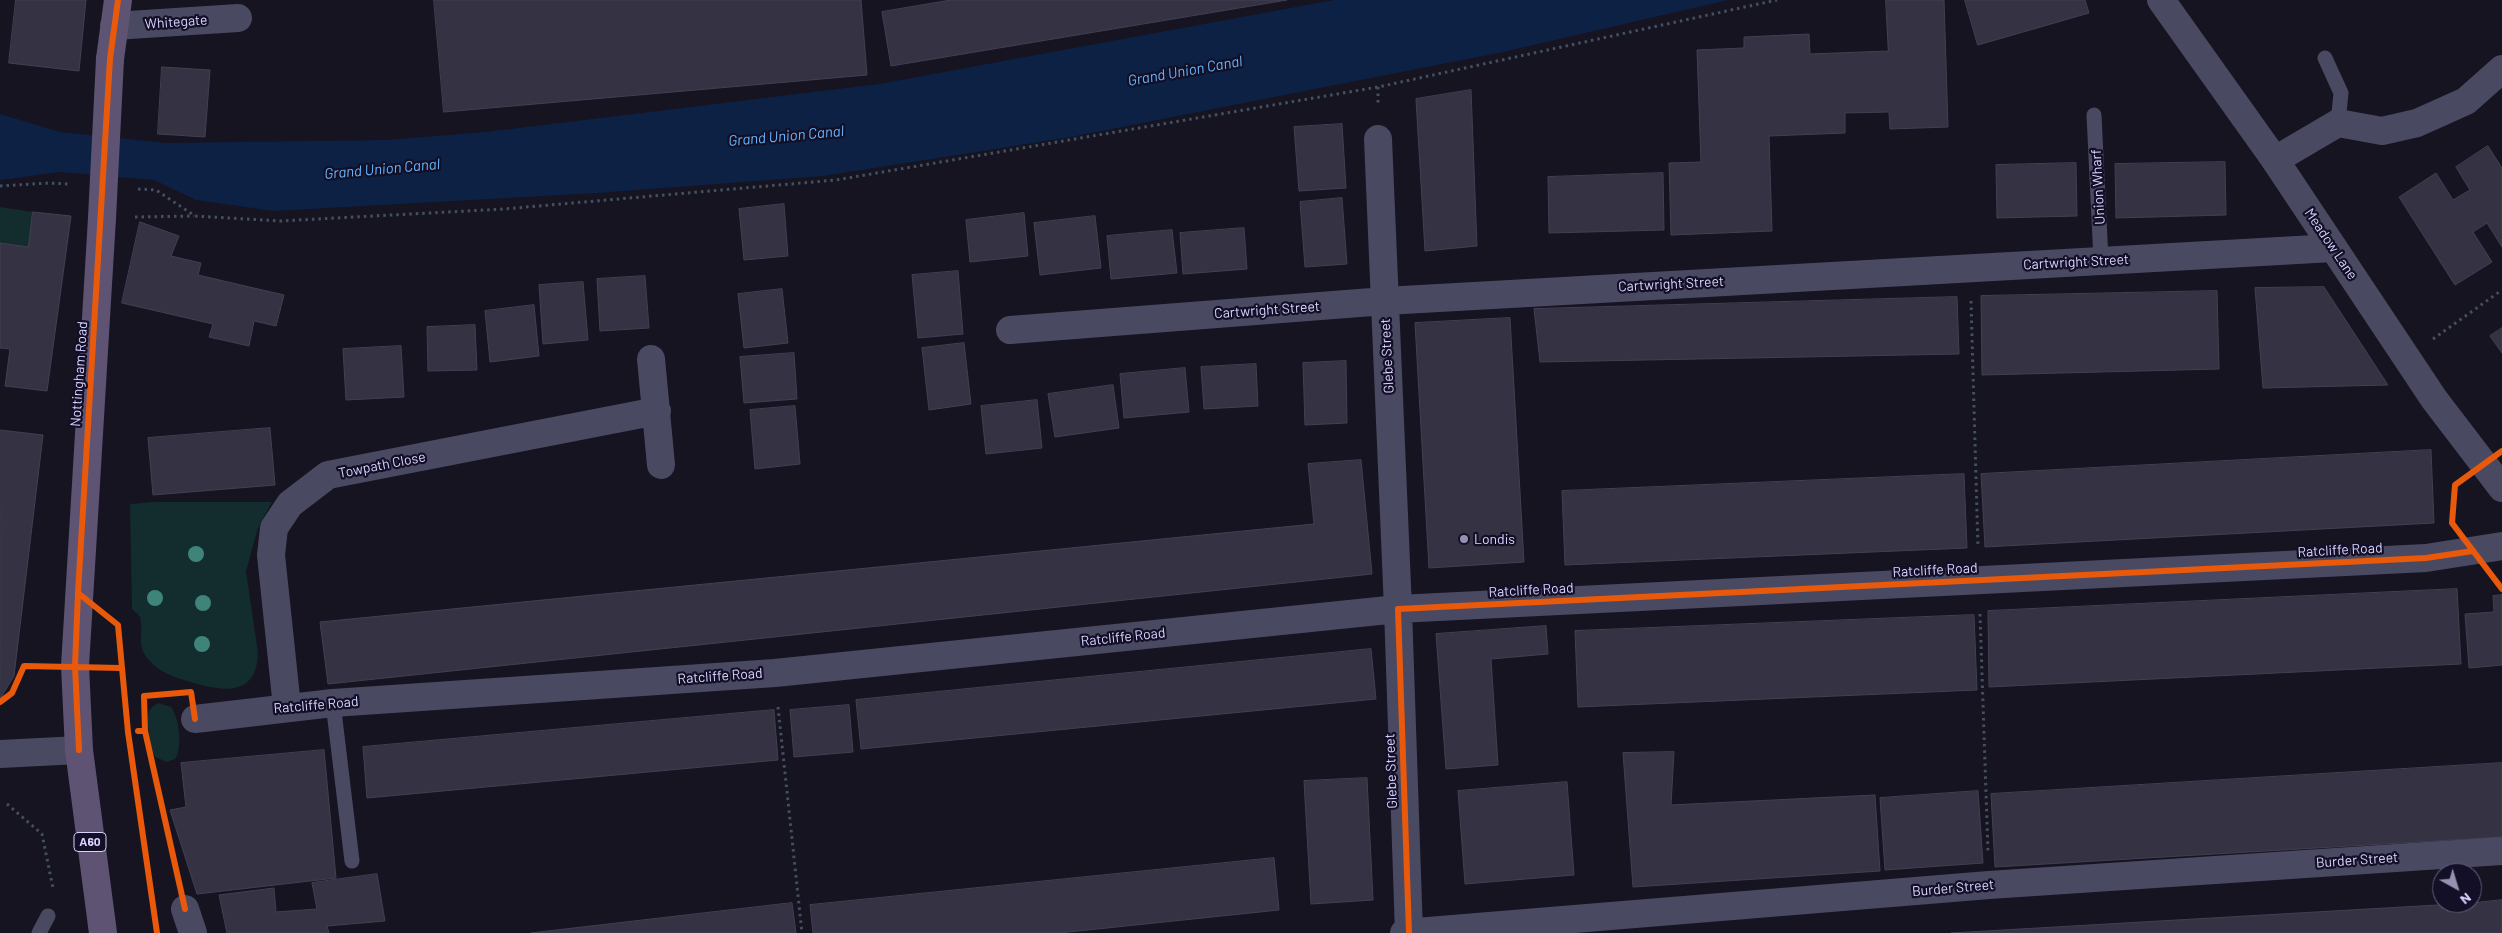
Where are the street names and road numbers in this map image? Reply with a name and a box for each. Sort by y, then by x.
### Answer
street label: Whitegate [144,11,208,33]
street label: Union Wharf [2088,149,2108,225]
street label: Meadow Lane [2301,205,2361,283]
street label: Cartwright Street [2023,251,2129,273]
street label: Cartwright Street [1618,273,1724,295]
street label: Cartwright Street [1214,298,1320,322]
street label: Glebe Street [1377,318,1397,394]
street label: Nottingham Road [67,321,91,427]
street label: Towpath Close [337,448,427,482]
street label: Ratcliffe Road [2297,539,2383,561]
street label: Ratcliffe Road [1892,559,1978,581]
street label: Ratcliffe Road [1488,579,1574,601]
street label: Ratcliffe Road [1080,624,1166,650]
street label: Ratcliffe Road [677,665,763,687]
street label: Ratcliffe Road [273,693,359,717]
street label: Glebe Street [1381,733,1401,809]
road number: A60 [74,832,106,852]
street label: Burder Street [2315,849,2399,871]
street label: Burder Street [1911,876,1995,900]

